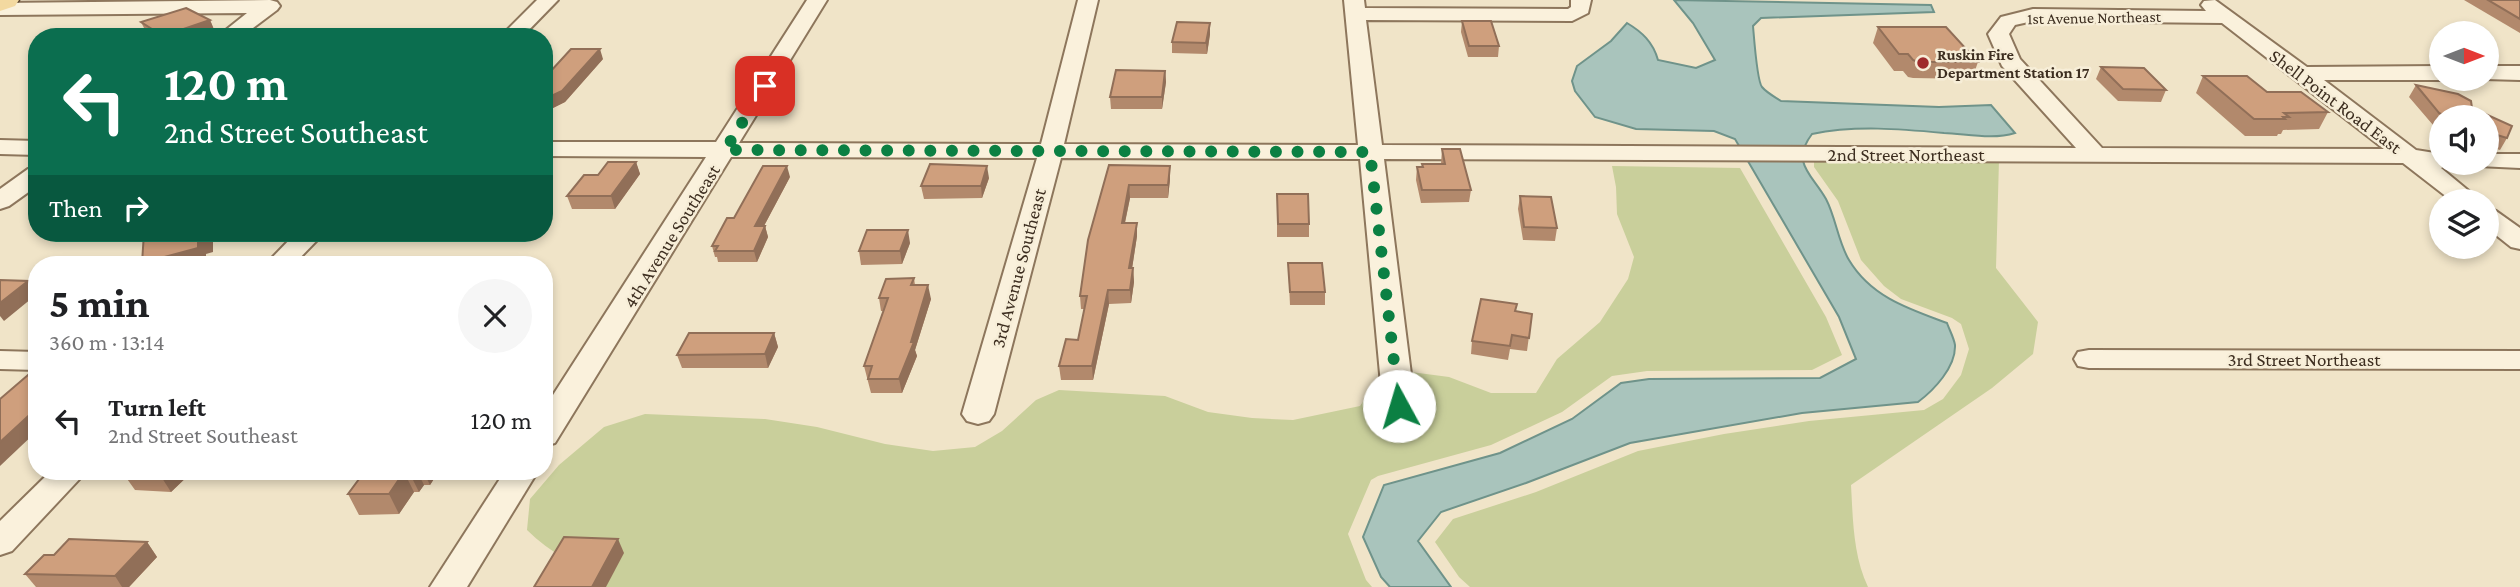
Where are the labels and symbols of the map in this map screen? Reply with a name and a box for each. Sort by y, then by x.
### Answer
street label: 1st Avenue Northeast [2027,8,2162,27]
north arrow [2429,21,2499,91]
street label: Shell Point Road East [2266,45,2406,158]
place label: Ruskin Fire Department Station 17 [1937,46,2090,81]
marker: Ruskin Fire Department Station 17 [1915,55,1931,71]
pin [735,56,795,116]
street label: 2nd Street Northeast [1828,144,1985,165]
street label: 4th Avenue Southeast [619,160,724,312]
street label: 3rd Avenue Southeast [987,185,1050,350]
street label: 3rd Street Northeast [2228,349,2381,370]
position arrow [1362,369,1436,443]

